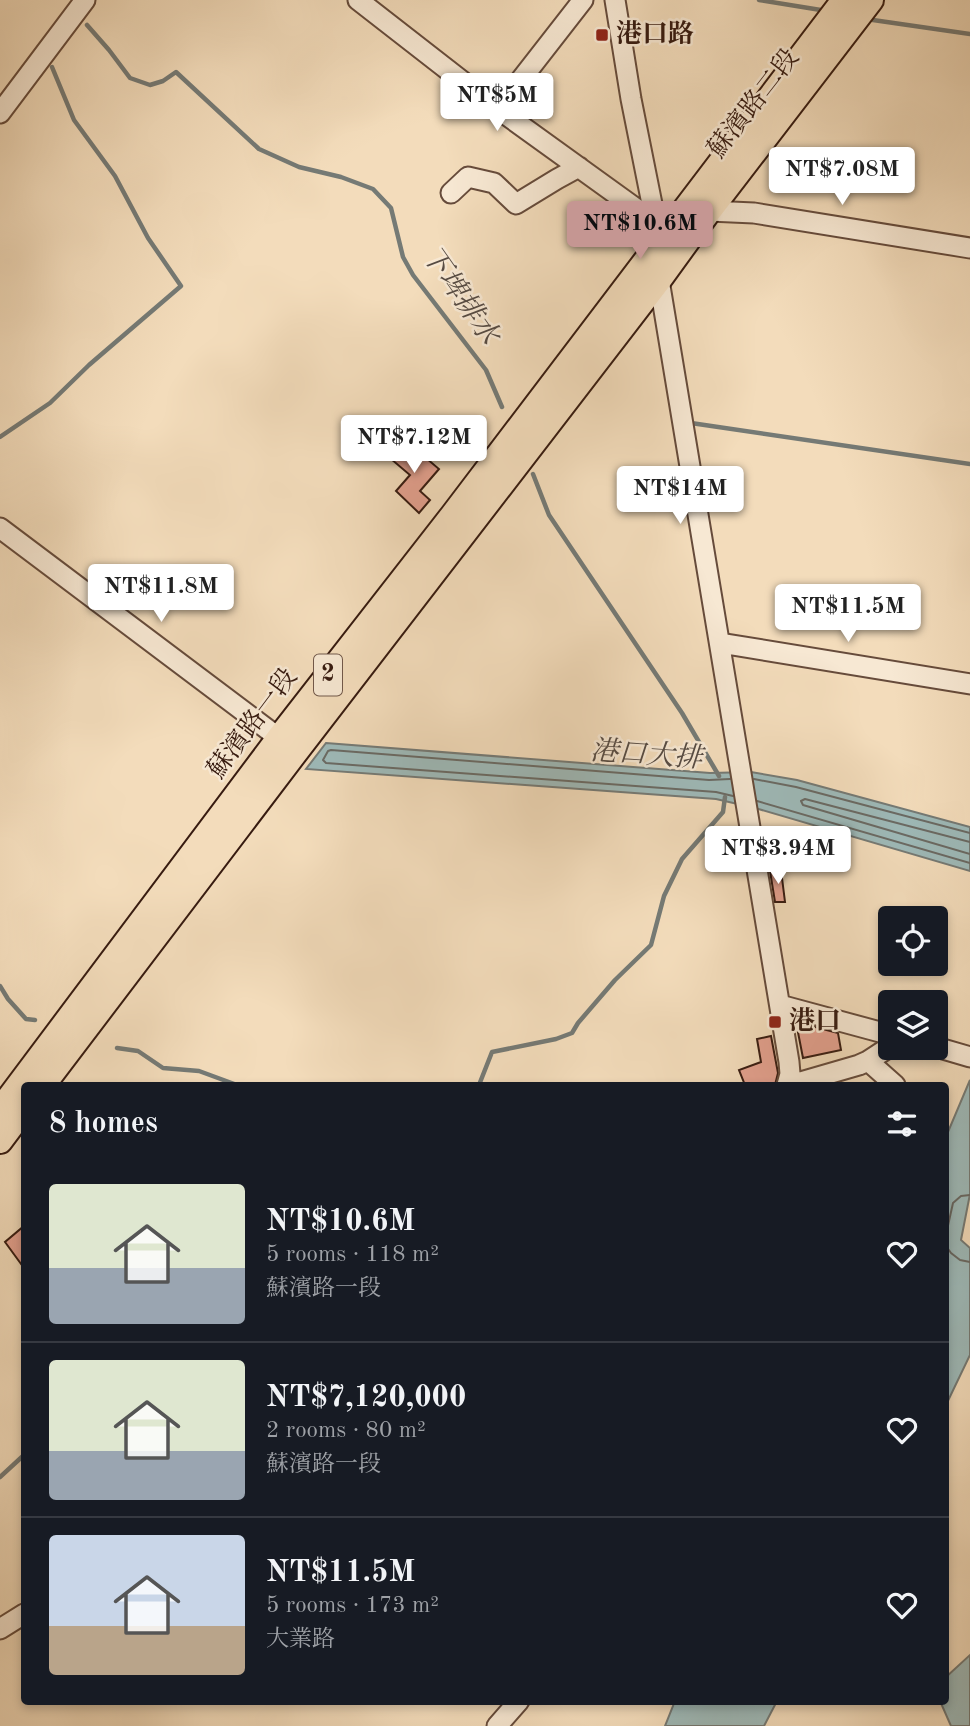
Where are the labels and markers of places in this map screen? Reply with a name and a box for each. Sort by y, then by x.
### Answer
place label: 港口路 [616,19,694,48]
marker: 港口路 [594,27,610,43]
pin: NT$5M [448,74,546,133]
pin: NT$7.08M [770,148,914,207]
pin: NT$10.6M [568,202,712,261]
pin: NT$7.12M [342,416,486,475]
pin: NT$14M [623,466,737,526]
pin: NT$11.8M [89,564,233,624]
pin: NT$11.5M [776,584,920,644]
pin: NT$3.94M [706,826,850,886]
place label: 港口 [789,1007,841,1035]
marker: 港口 [767,1014,783,1030]

